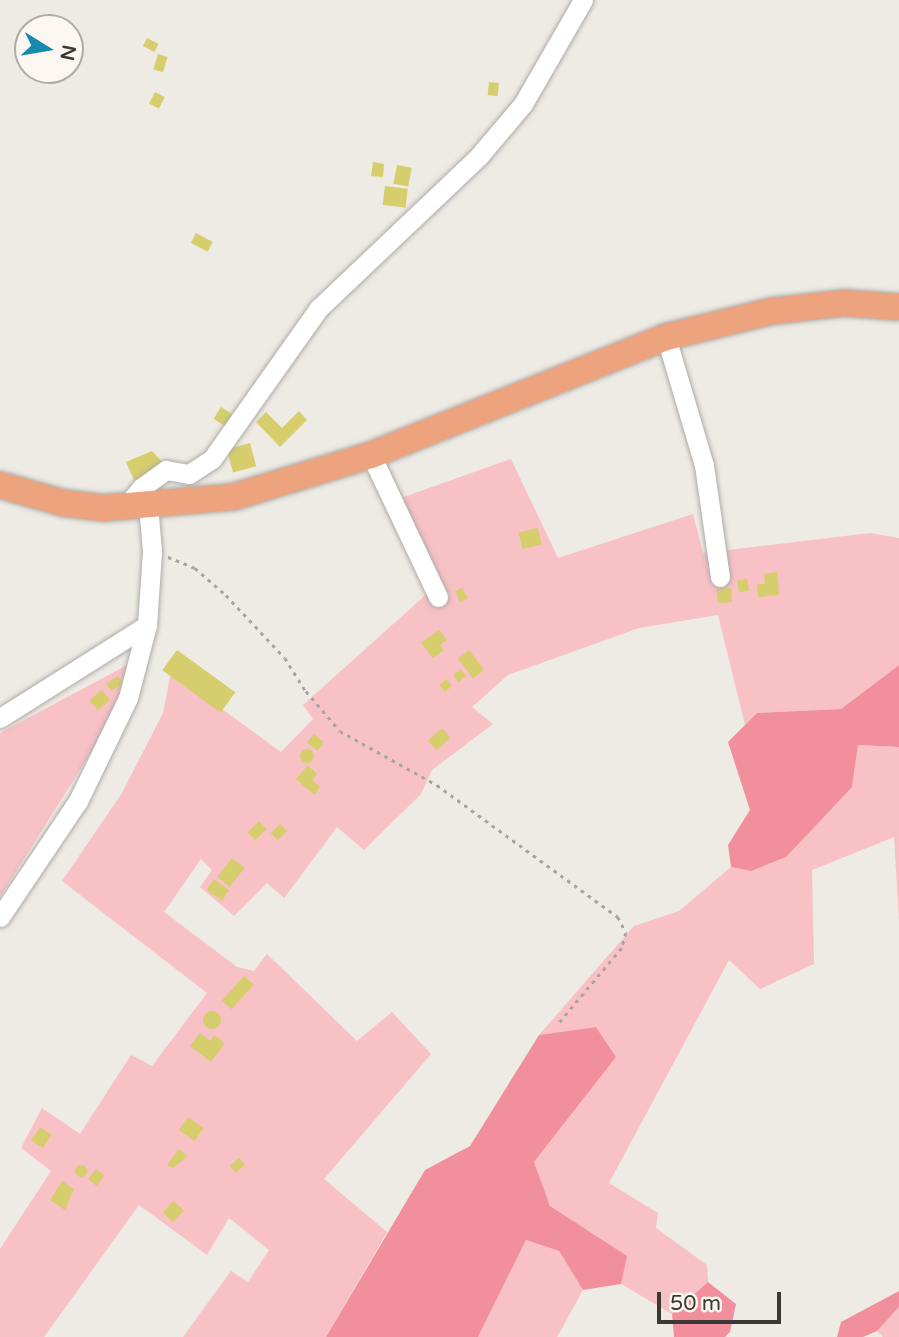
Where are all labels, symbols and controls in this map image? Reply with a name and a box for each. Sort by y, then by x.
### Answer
north arrow [14,14,84,84]
text: N [55,43,80,62]
scale bar [661,1278,785,1322]
text: 50 m [670,1291,721,1316]

